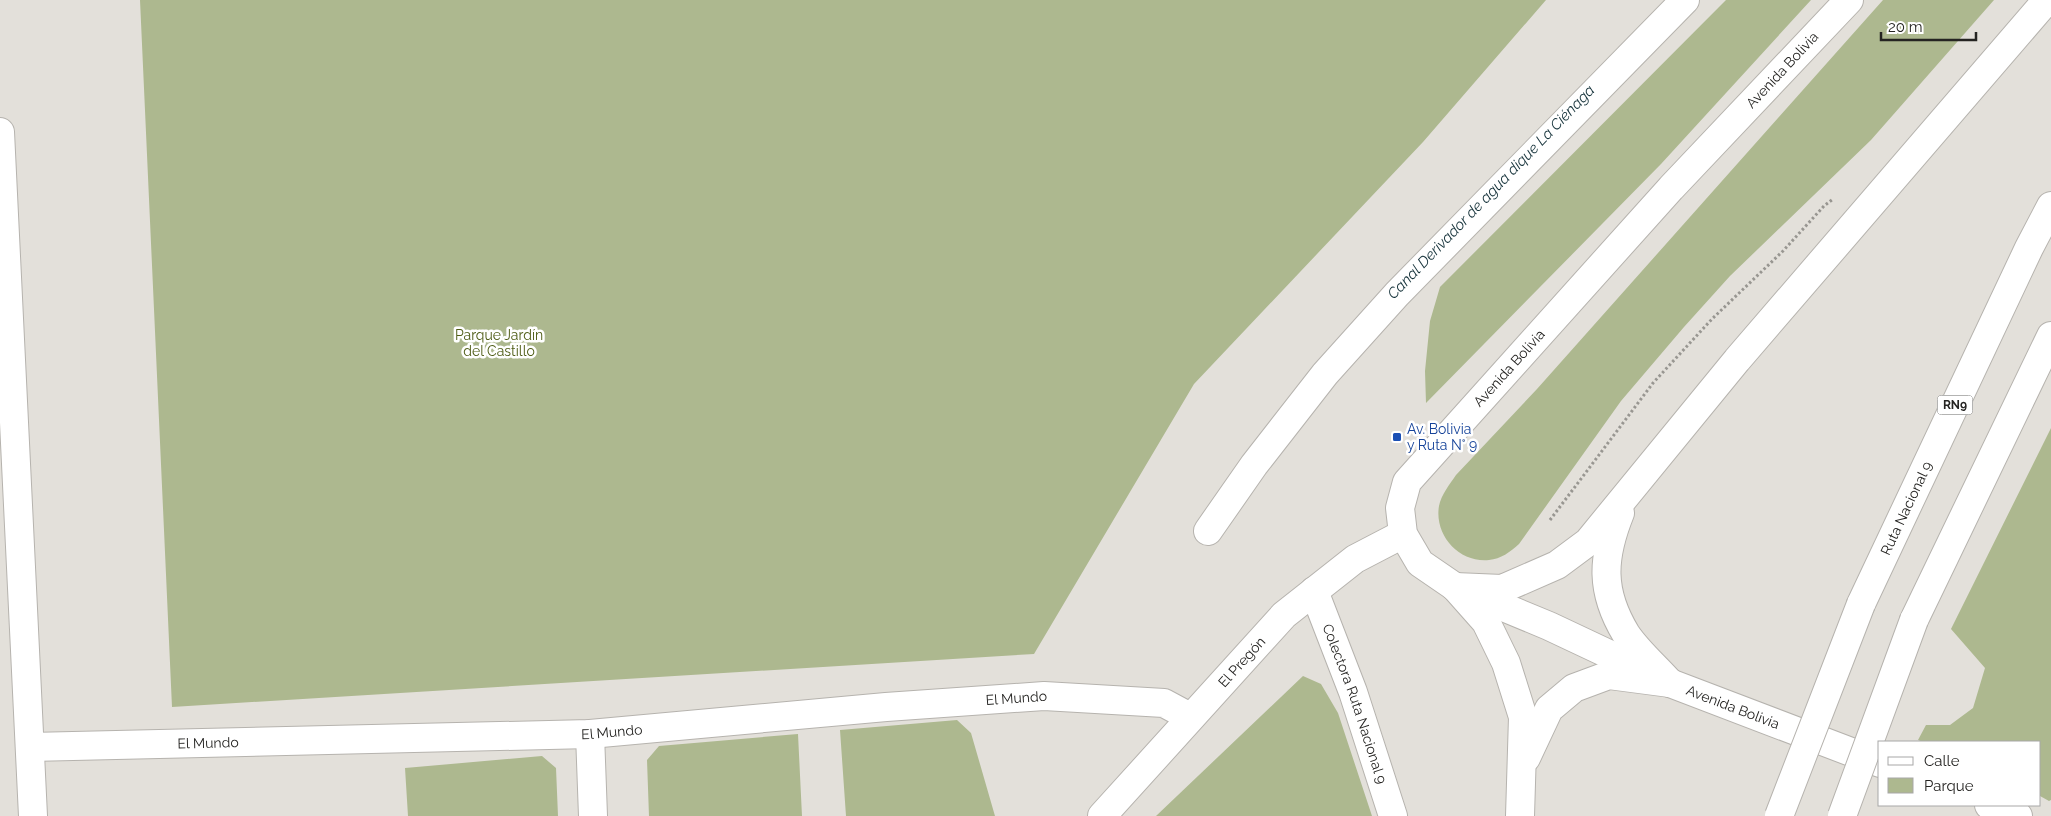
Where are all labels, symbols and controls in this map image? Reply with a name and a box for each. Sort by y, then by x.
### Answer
scale bar [1881,10,1976,42]
text: 20 m [1888,18,1923,36]
street label: Avenida Bolivia [1743,29,1821,111]
water label: Canal Derivador de agua dique La Ciénaga [1384,81,1598,303]
street label: Avenida Bolivia [1470,326,1548,410]
park label: Parque Jardín del Castillo [455,327,543,359]
road number: RN9 [1938,396,1972,414]
place label: Av. Bolivia y Ruta N° 9 [1407,421,1477,453]
marker: Av. Bolivia y Ruta N° 9 [1391,431,1403,443]
street label: Ruta Nacional 9 [1877,459,1935,558]
street label: Colectora Ruta Nacional 9 [1319,621,1390,786]
street label: El Pregón [1215,633,1268,690]
street label: Avenida Bolivia [1684,682,1782,732]
street label: El Mundo [985,688,1047,708]
street label: El Mundo [581,721,643,742]
street label: El Mundo [177,734,239,752]
legend [1878,741,2041,806]
text: Calle [1924,752,1960,770]
text: Parque [1924,777,1974,795]

